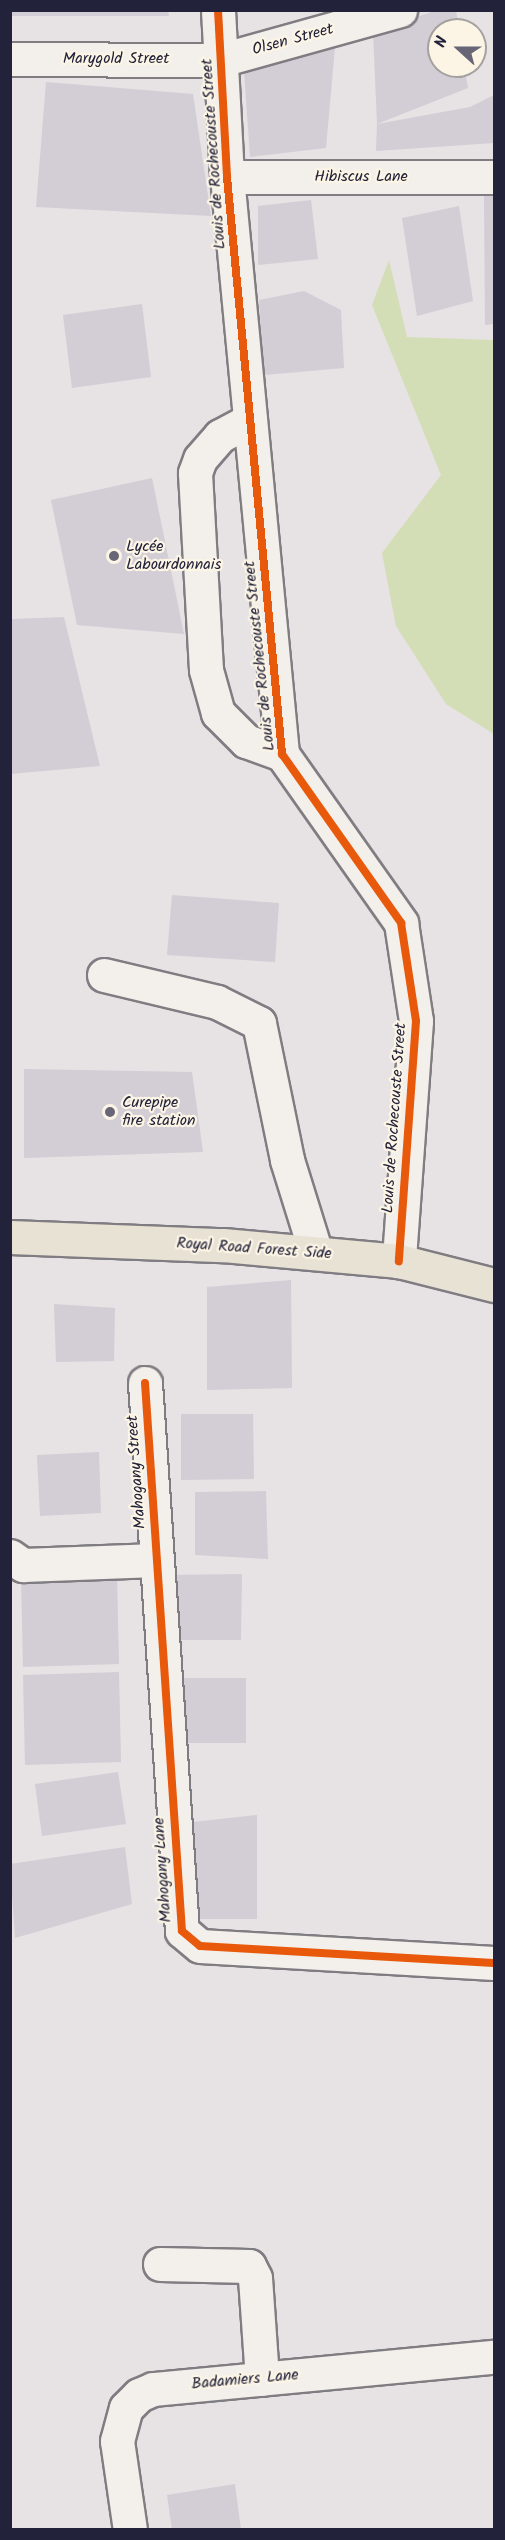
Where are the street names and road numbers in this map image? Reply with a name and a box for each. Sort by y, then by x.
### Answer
street label: Olsen Street [250,20,336,60]
street label: Marygold Street [63,49,169,69]
street label: Louis de Rochecouste Street [198,58,230,250]
street label: Hibiscus Lane [314,167,408,187]
street label: Louis de Rochecouste Street [240,560,280,752]
street label: Louis de Rochecouste Street [379,1022,411,1214]
street label: Royal Road Forest Side [176,1234,332,1264]
street label: Mahogany Street [123,1414,151,1530]
street label: Mahogany Lane [150,1817,176,1923]
street label: Badamiers Lane [191,2366,299,2394]

